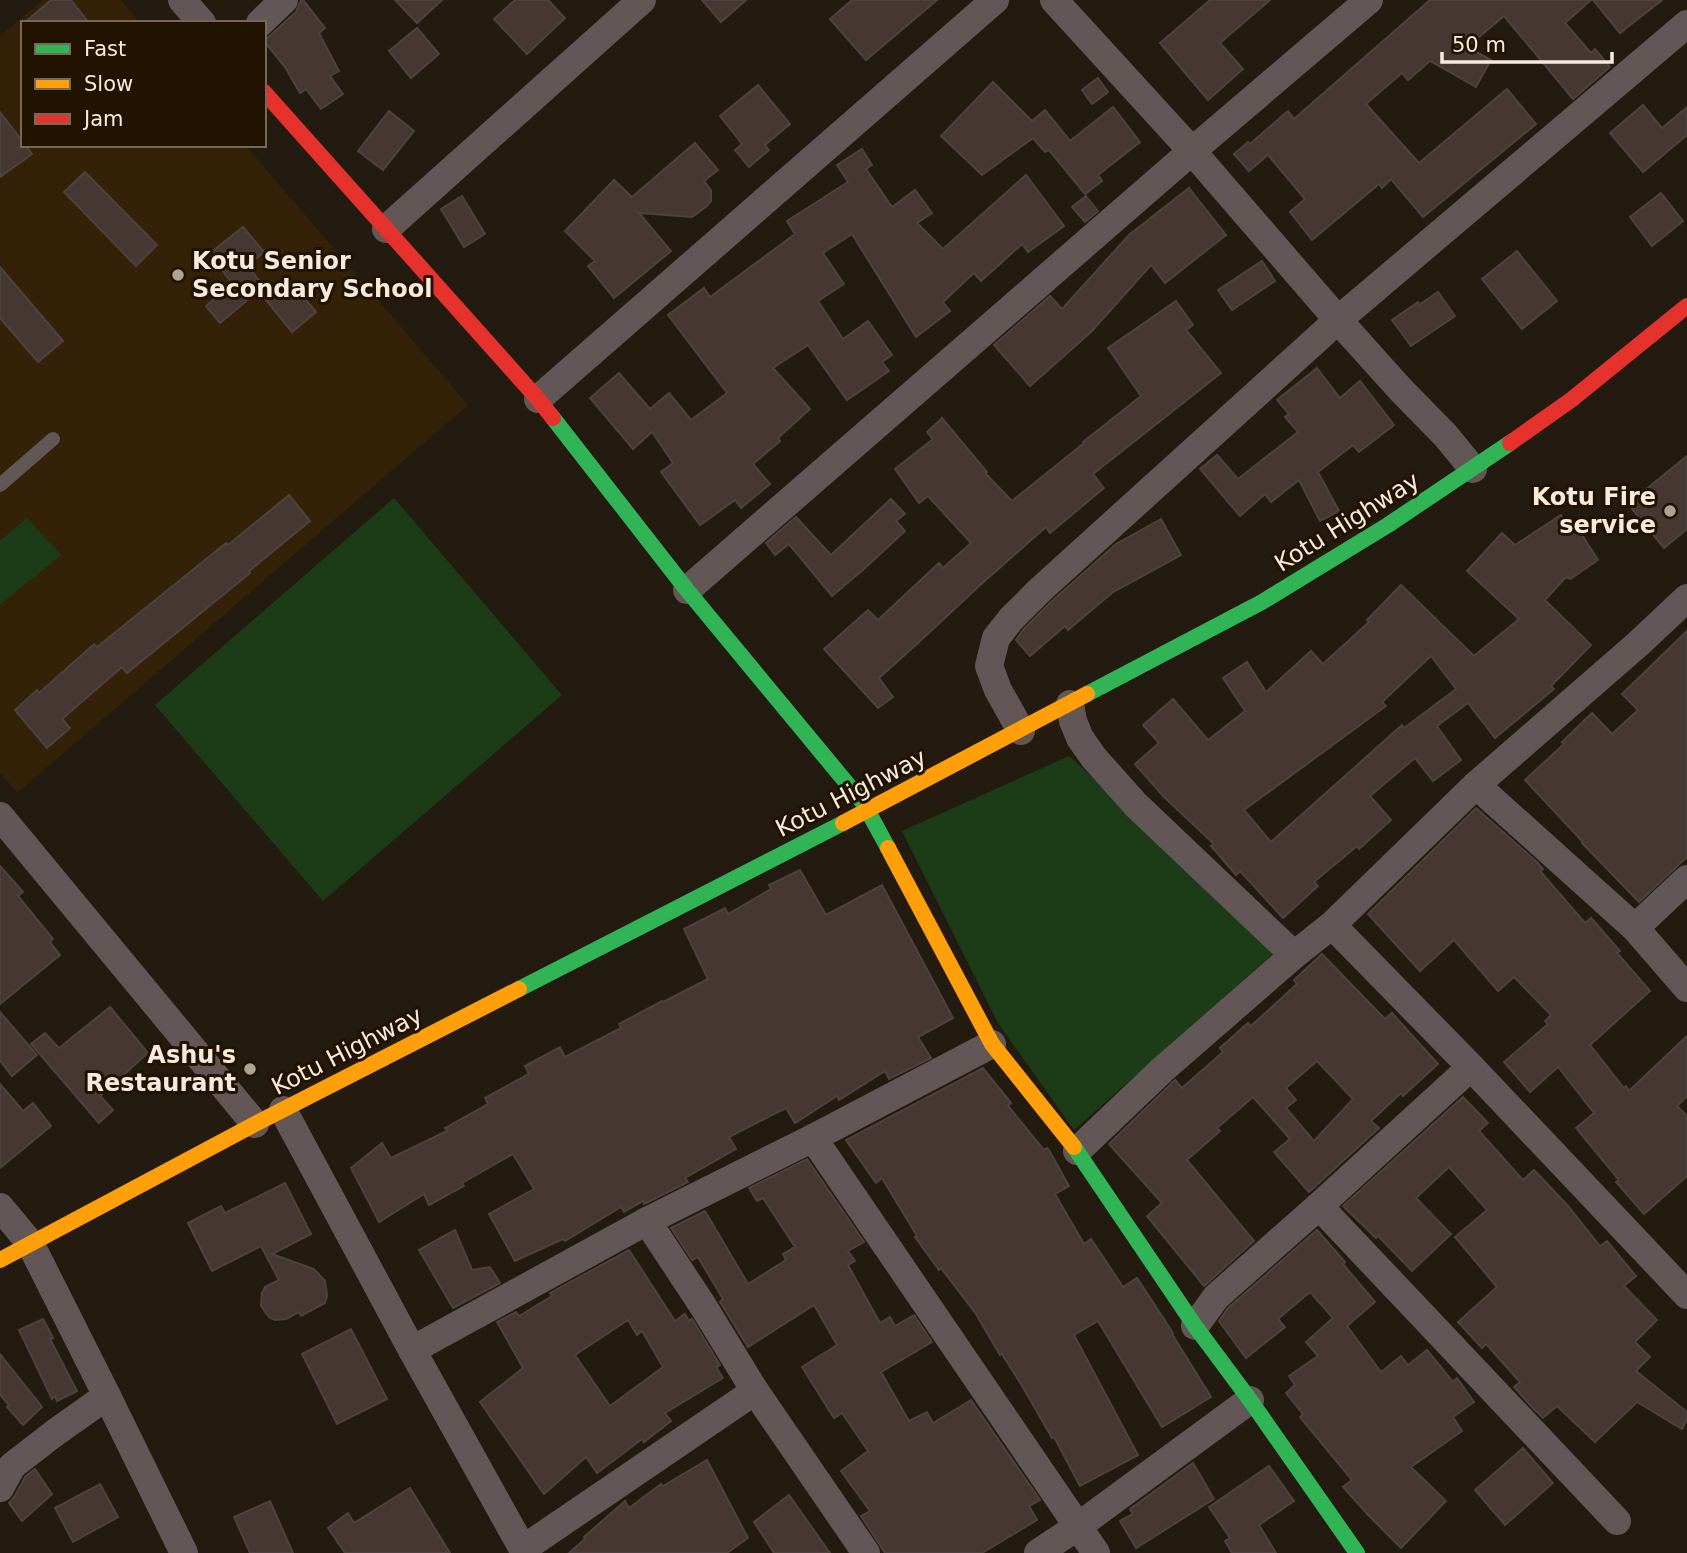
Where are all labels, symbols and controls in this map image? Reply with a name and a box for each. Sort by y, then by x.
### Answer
legend [21,21,266,147]
scale bar [1442,21,1612,65]
text: 50 m [1452,33,1506,57]
text: Fast [84,37,126,61]
text: Slow [84,72,133,96]
text: Jam [82,107,124,131]
place label: Kotu Senior Secondary School [192,247,432,303]
marker: Kotu Senior Secondary School [170,267,186,283]
street label: Kotu Highway [1270,466,1424,578]
place label: Kotu Fire service [1532,483,1656,539]
marker: Kotu Fire service [1662,503,1678,519]
street label: Kotu Highway [771,743,931,843]
street label: Kotu Highway [267,1001,427,1101]
place label: Ashu's Restaurant [86,1041,236,1097]
marker: Ashu's Restaurant [242,1061,258,1077]

